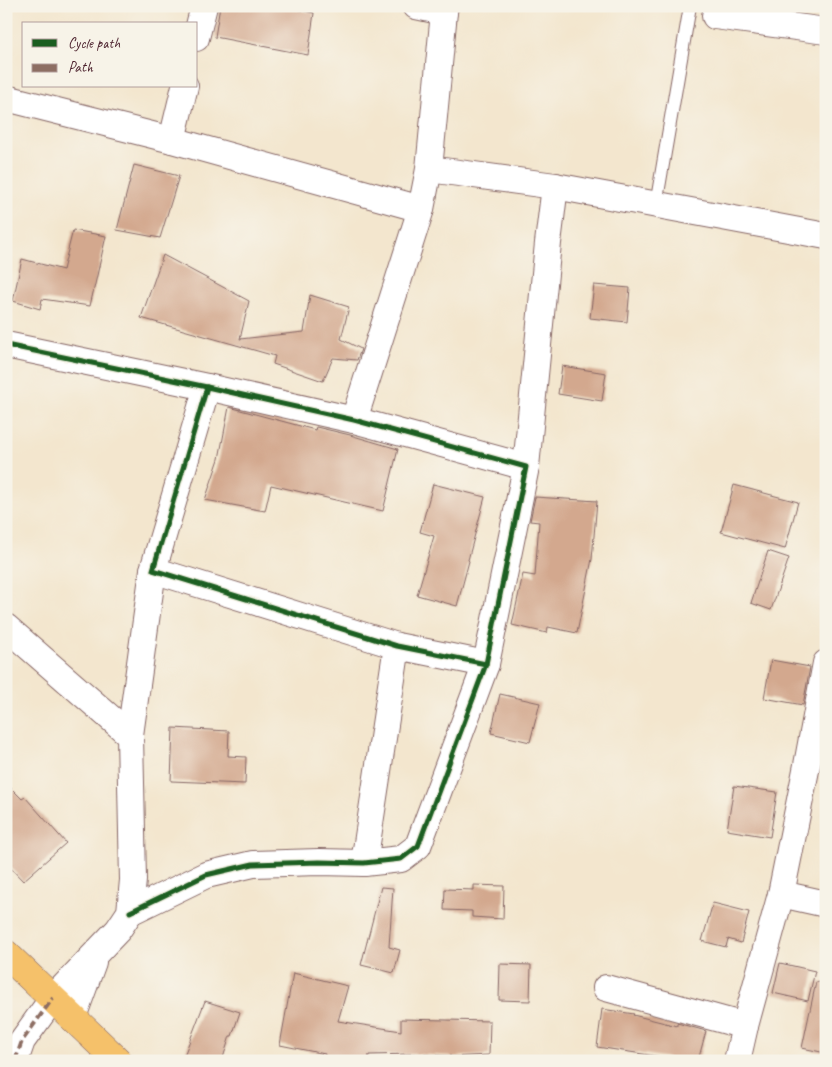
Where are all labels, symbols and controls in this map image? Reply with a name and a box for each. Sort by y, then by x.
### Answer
legend [22,22,198,88]
text: Cycle path [68,34,120,53]
text: Path [68,58,94,77]

